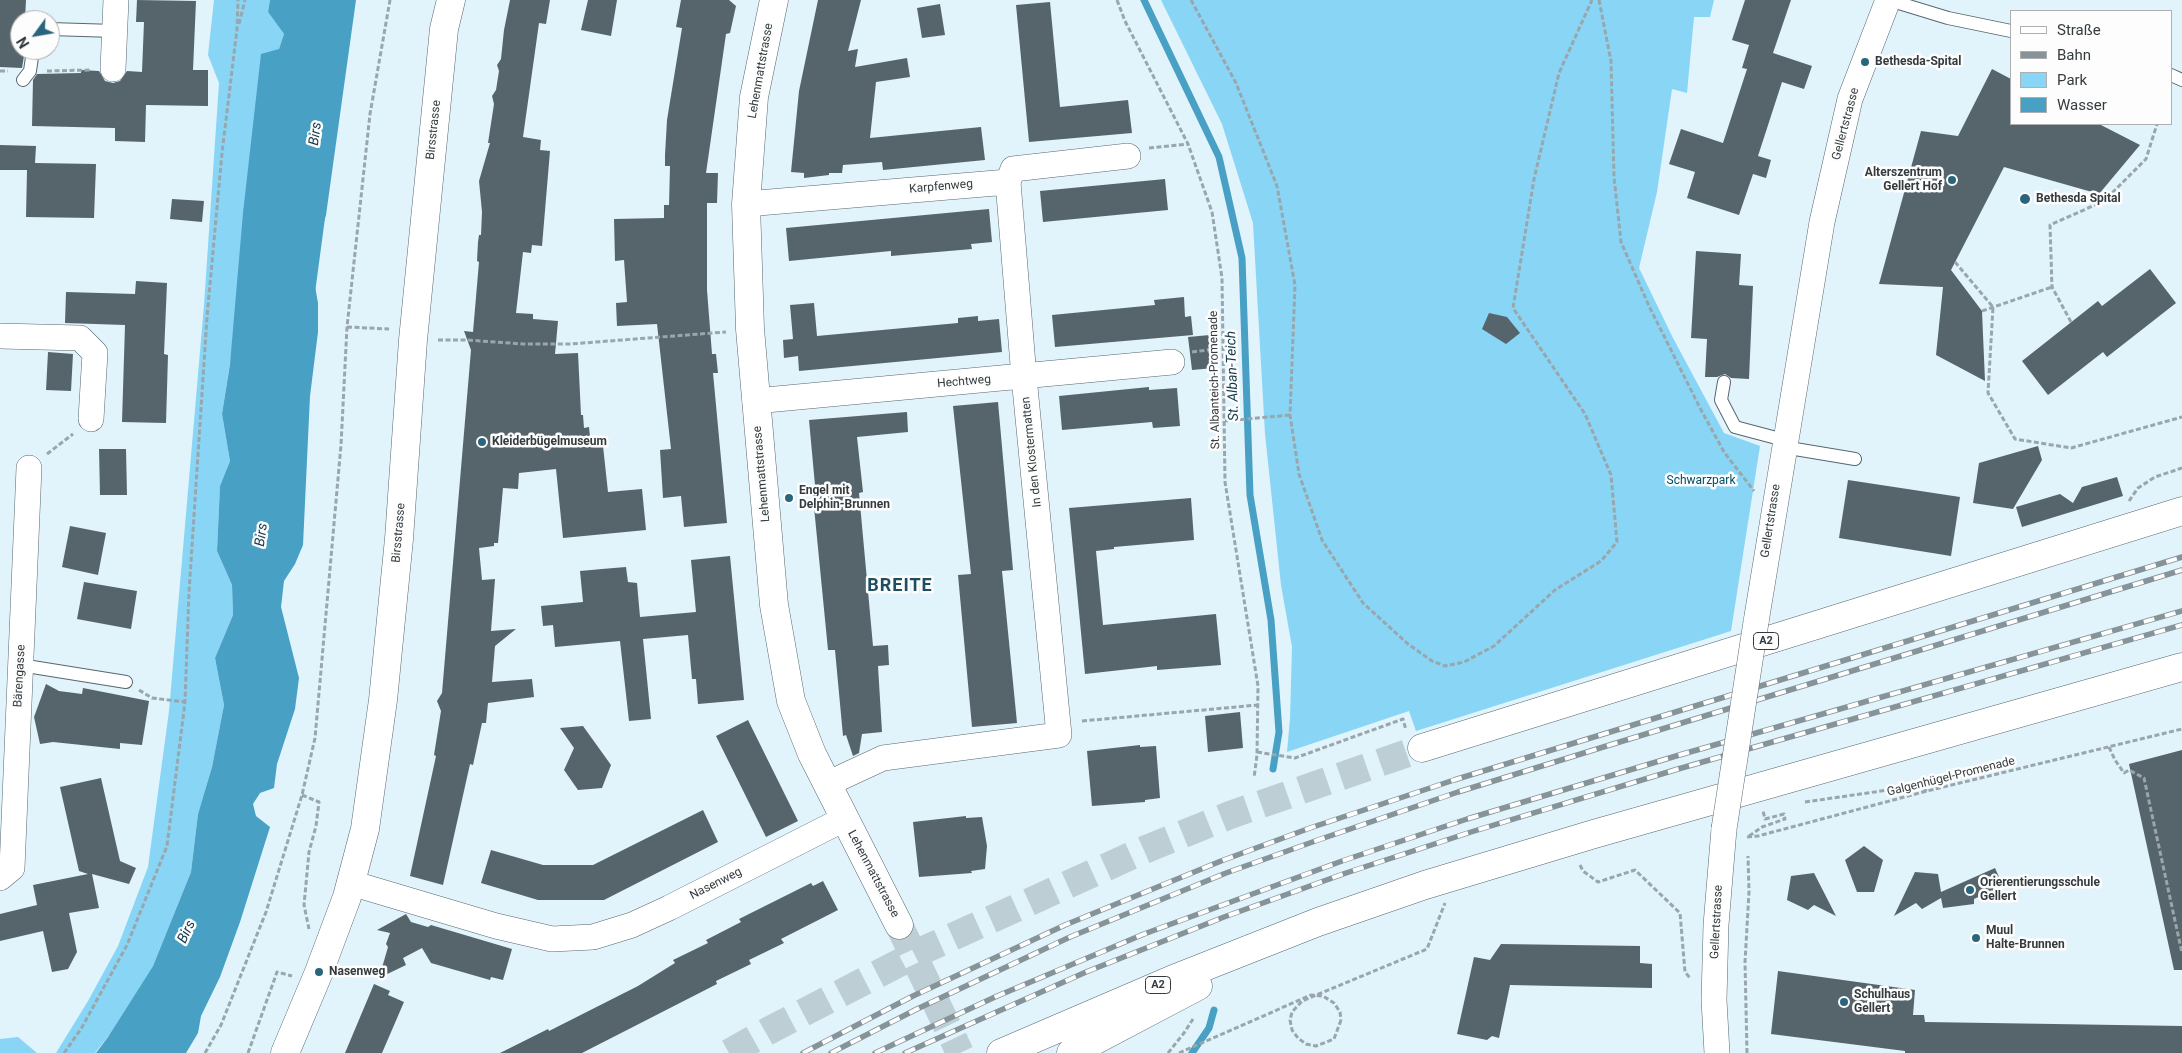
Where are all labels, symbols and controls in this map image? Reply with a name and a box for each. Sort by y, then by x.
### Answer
north arrow [10,10,60,60]
legend [2010,10,2172,125]
text: Straße [2057,21,2101,39]
street label: Lehenmattstrasse [746,22,776,120]
text: N [14,34,33,51]
text: Bahn [2057,46,2091,64]
place label: Bethesda-Spital [1875,55,1961,69]
marker: Bethesda-Spital [1859,56,1871,68]
text: Park [2057,71,2087,89]
street label: Gellertstrasse [1829,86,1863,162]
text: Wasser [2057,96,2107,114]
street label: Birsstrasse [424,99,444,161]
water label: Birs [306,121,326,147]
place label: Alterszentrum Gellert Hof [1865,166,1942,194]
marker: Alterszentrum Gellert Hof [1946,174,1958,186]
street label: Karpfenweg [908,177,974,197]
marker: Bethesda Spital [2018,192,2032,206]
place label: Bethesda Spital [2036,192,2121,206]
street label: St. Albanteich-Promenade [1207,310,1223,450]
water label: St. Alban-Teich [1223,330,1243,422]
street label: Hechtweg [937,372,991,392]
street label: In den Klostermatten [1019,396,1045,508]
street label: Lehenmattstrasse [751,425,773,523]
place label: Kleiderbügelmuseum [492,435,607,449]
marker: Kleiderbügelmuseum [476,436,488,448]
park label: Schwarzpark [1667,474,1735,488]
street label: Gellertstrasse [1758,483,1784,559]
place label: Engel mit Delphin-Brunnen [799,484,890,512]
marker: Engel mit Delphin-Brunnen [783,492,795,504]
street label: Birsstrasse [389,503,409,563]
water label: Birs [252,522,272,548]
district label: BREITE [867,575,933,597]
road number: A2 [1754,632,1778,649]
street label: Bärengasse [11,644,29,708]
street label: Galgenhügel-Promenade [1885,754,2017,800]
street label: Lehenmattstrasse [844,828,902,920]
street label: Nasenweg [688,865,744,903]
place label: Orierentierungsschule Gellert [1980,876,2100,904]
marker: Orierentierungsschule Gellert [1964,884,1976,896]
street label: Gellertstrasse [1708,885,1726,959]
water label: Birs [174,918,200,946]
place label: Muul Halte-Brunnen [1986,924,2065,952]
marker: Muul Halte-Brunnen [1970,932,1982,944]
place label: Nasenweg [329,965,385,979]
marker: Nasenweg [313,966,325,978]
road number: A2 [1146,976,1170,994]
place label: Schulhaus Gellert [1854,988,1910,1016]
marker: Schulhaus Gellert [1838,996,1850,1008]

